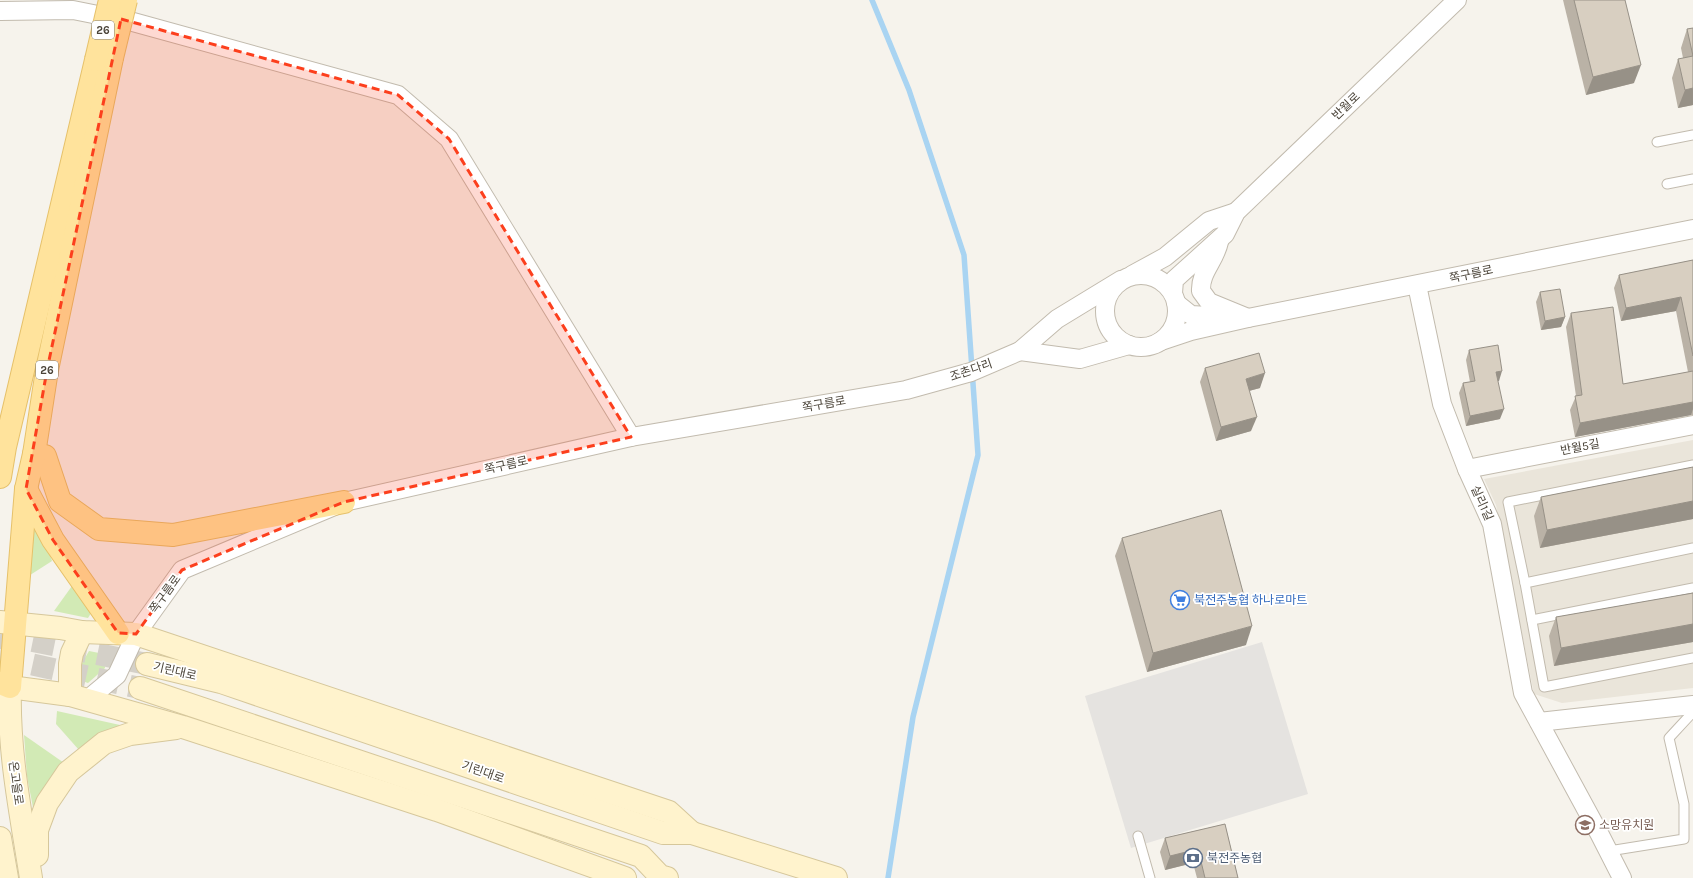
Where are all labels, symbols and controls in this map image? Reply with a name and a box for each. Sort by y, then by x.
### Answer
road number: 26 [92,21,114,39]
street label: 반월로 [1329,89,1363,123]
street label: 쪽구름로 [1448,263,1494,285]
street label: 조촌다리 [948,356,994,384]
road number: 26 [36,361,58,379]
street label: 쪽구름로 [801,393,847,415]
street label: 반월5길 [1559,436,1601,458]
street label: 쪽구름로 [483,453,529,477]
street label: 실리1길 [1468,483,1496,523]
street label: 쪽구름로 [146,572,184,616]
supermarket icon: 북전주농협 하나로마트 [1169,589,1191,611]
place label: 북전주농협 하나로마트 [1194,593,1307,607]
street label: 기린대로 [152,659,198,683]
street label: 기린대로 [460,758,506,786]
street label: 온고을로 [6,760,26,806]
school or university icon: 소망유치원 [1574,814,1596,836]
place label: 소망유치원 [1599,818,1654,832]
bank icon: 북전주농협 [1182,847,1204,869]
place label: 북전주농협 [1207,851,1262,865]

